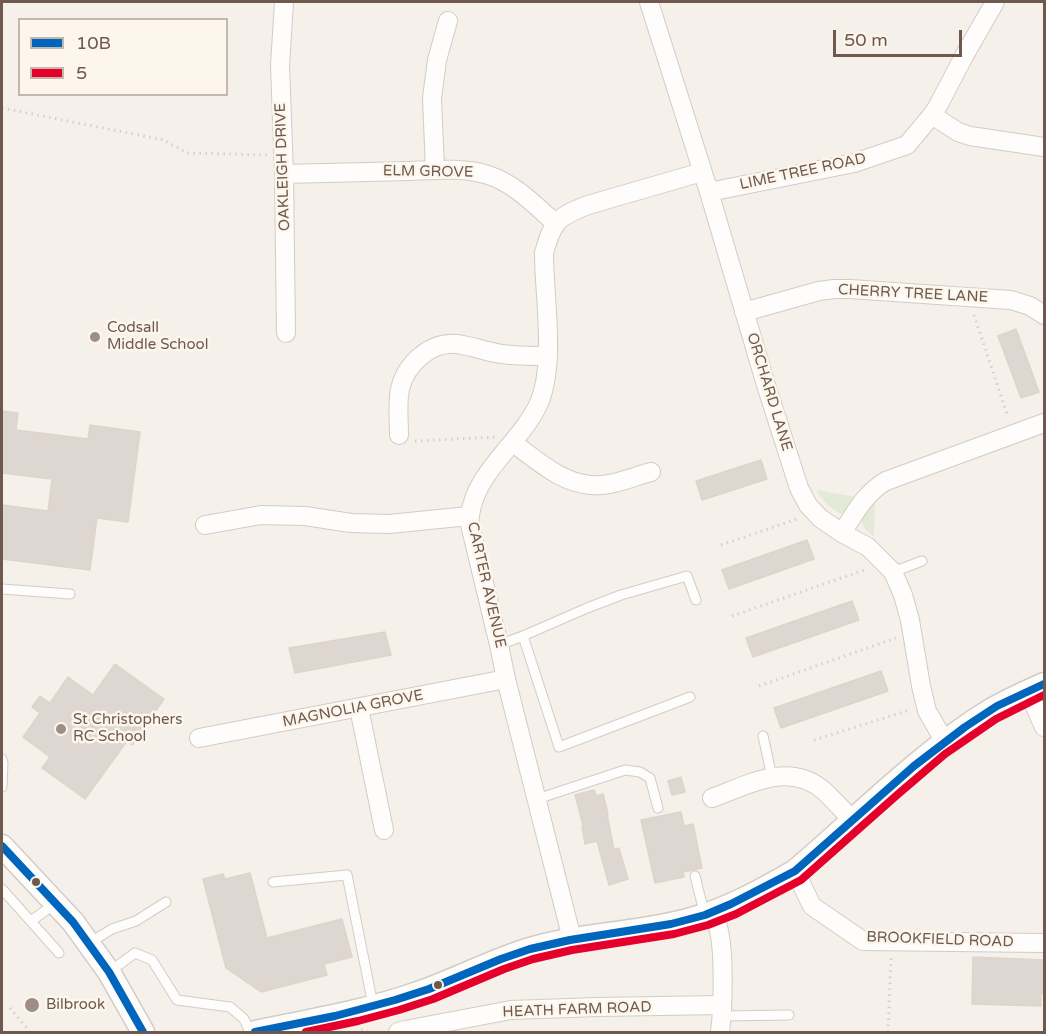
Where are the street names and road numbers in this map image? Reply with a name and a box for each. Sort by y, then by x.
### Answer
street label: OAKLEIGH DRIVE [272,102,294,232]
street label: LIME TREE ROAD [738,150,868,194]
street label: ELM GROVE [383,162,473,182]
street label: CHERRY TREE LANE [838,281,988,307]
street label: ORCHARD LANE [742,331,796,453]
street label: CARTER AVENUE [463,520,509,650]
street label: MAGNOLIA GROVE [281,687,425,731]
street label: BROOKFIELD ROAD [866,928,1014,952]
street label: HEATH FARM ROAD [502,998,652,1022]

